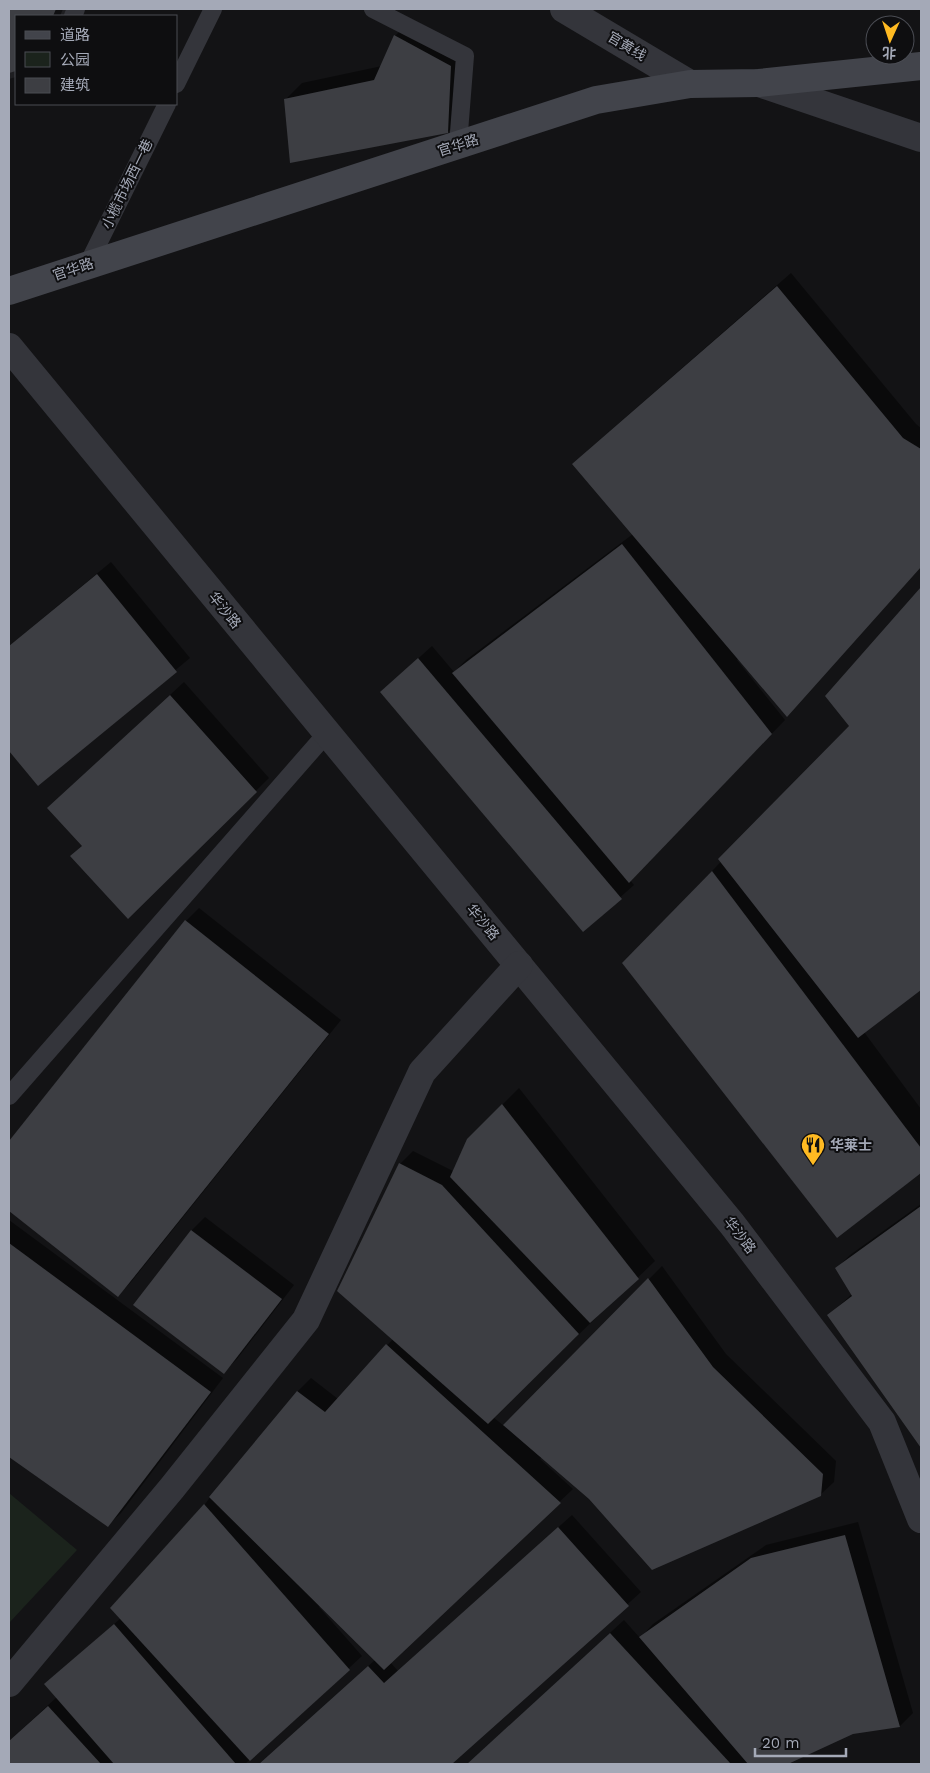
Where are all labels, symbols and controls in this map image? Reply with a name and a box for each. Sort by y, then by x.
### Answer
legend [15,15,178,105]
north arrow [865,15,915,65]
text: 道路 [60,26,90,44]
street label: 官黄线 [605,28,649,64]
text: 北 [882,45,897,61]
text: 公园 [60,51,90,69]
text: 建筑 [60,76,90,94]
street label: 官华路 [436,131,480,159]
street label: 小榄市场西一巷 [98,136,156,232]
street label: 官华路 [51,255,95,283]
street label: 华沙路 [206,589,244,631]
street label: 华沙路 [463,901,503,943]
restaurant icon: 华莱士 [800,1132,826,1166]
place label: 华莱士 [830,1137,872,1153]
street label: 华沙路 [721,1214,759,1256]
scale bar [755,1726,846,1758]
text: 20 m [762,1734,800,1752]

